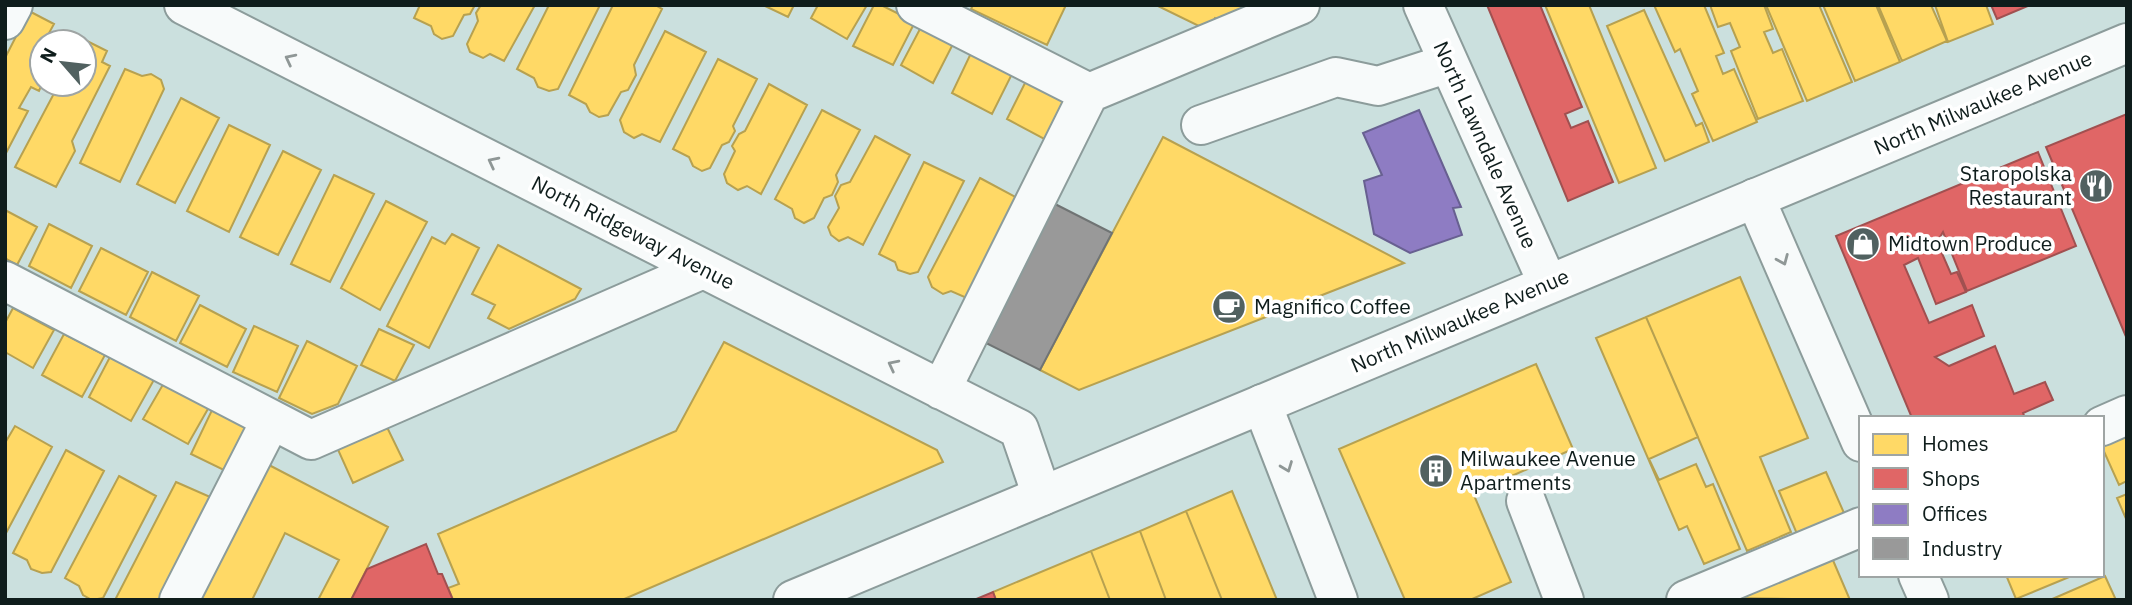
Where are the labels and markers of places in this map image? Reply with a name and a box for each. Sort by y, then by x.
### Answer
place label: Staropolska Restaurant [1960,159,2072,211]
restaurant icon: Staropolska Restaurant [2077,167,2115,205]
shop icon: Midtown Produce [1844,225,1882,263]
place label: Midtown Produce [1888,229,2052,257]
cafe icon: Magnifico Coffee [1210,288,1248,326]
place label: Magnifico Coffee [1254,292,1411,320]
place label: Milwaukee Avenue Apartments [1460,444,1636,496]
building icon: Milwaukee Avenue Apartments [1417,452,1455,490]

